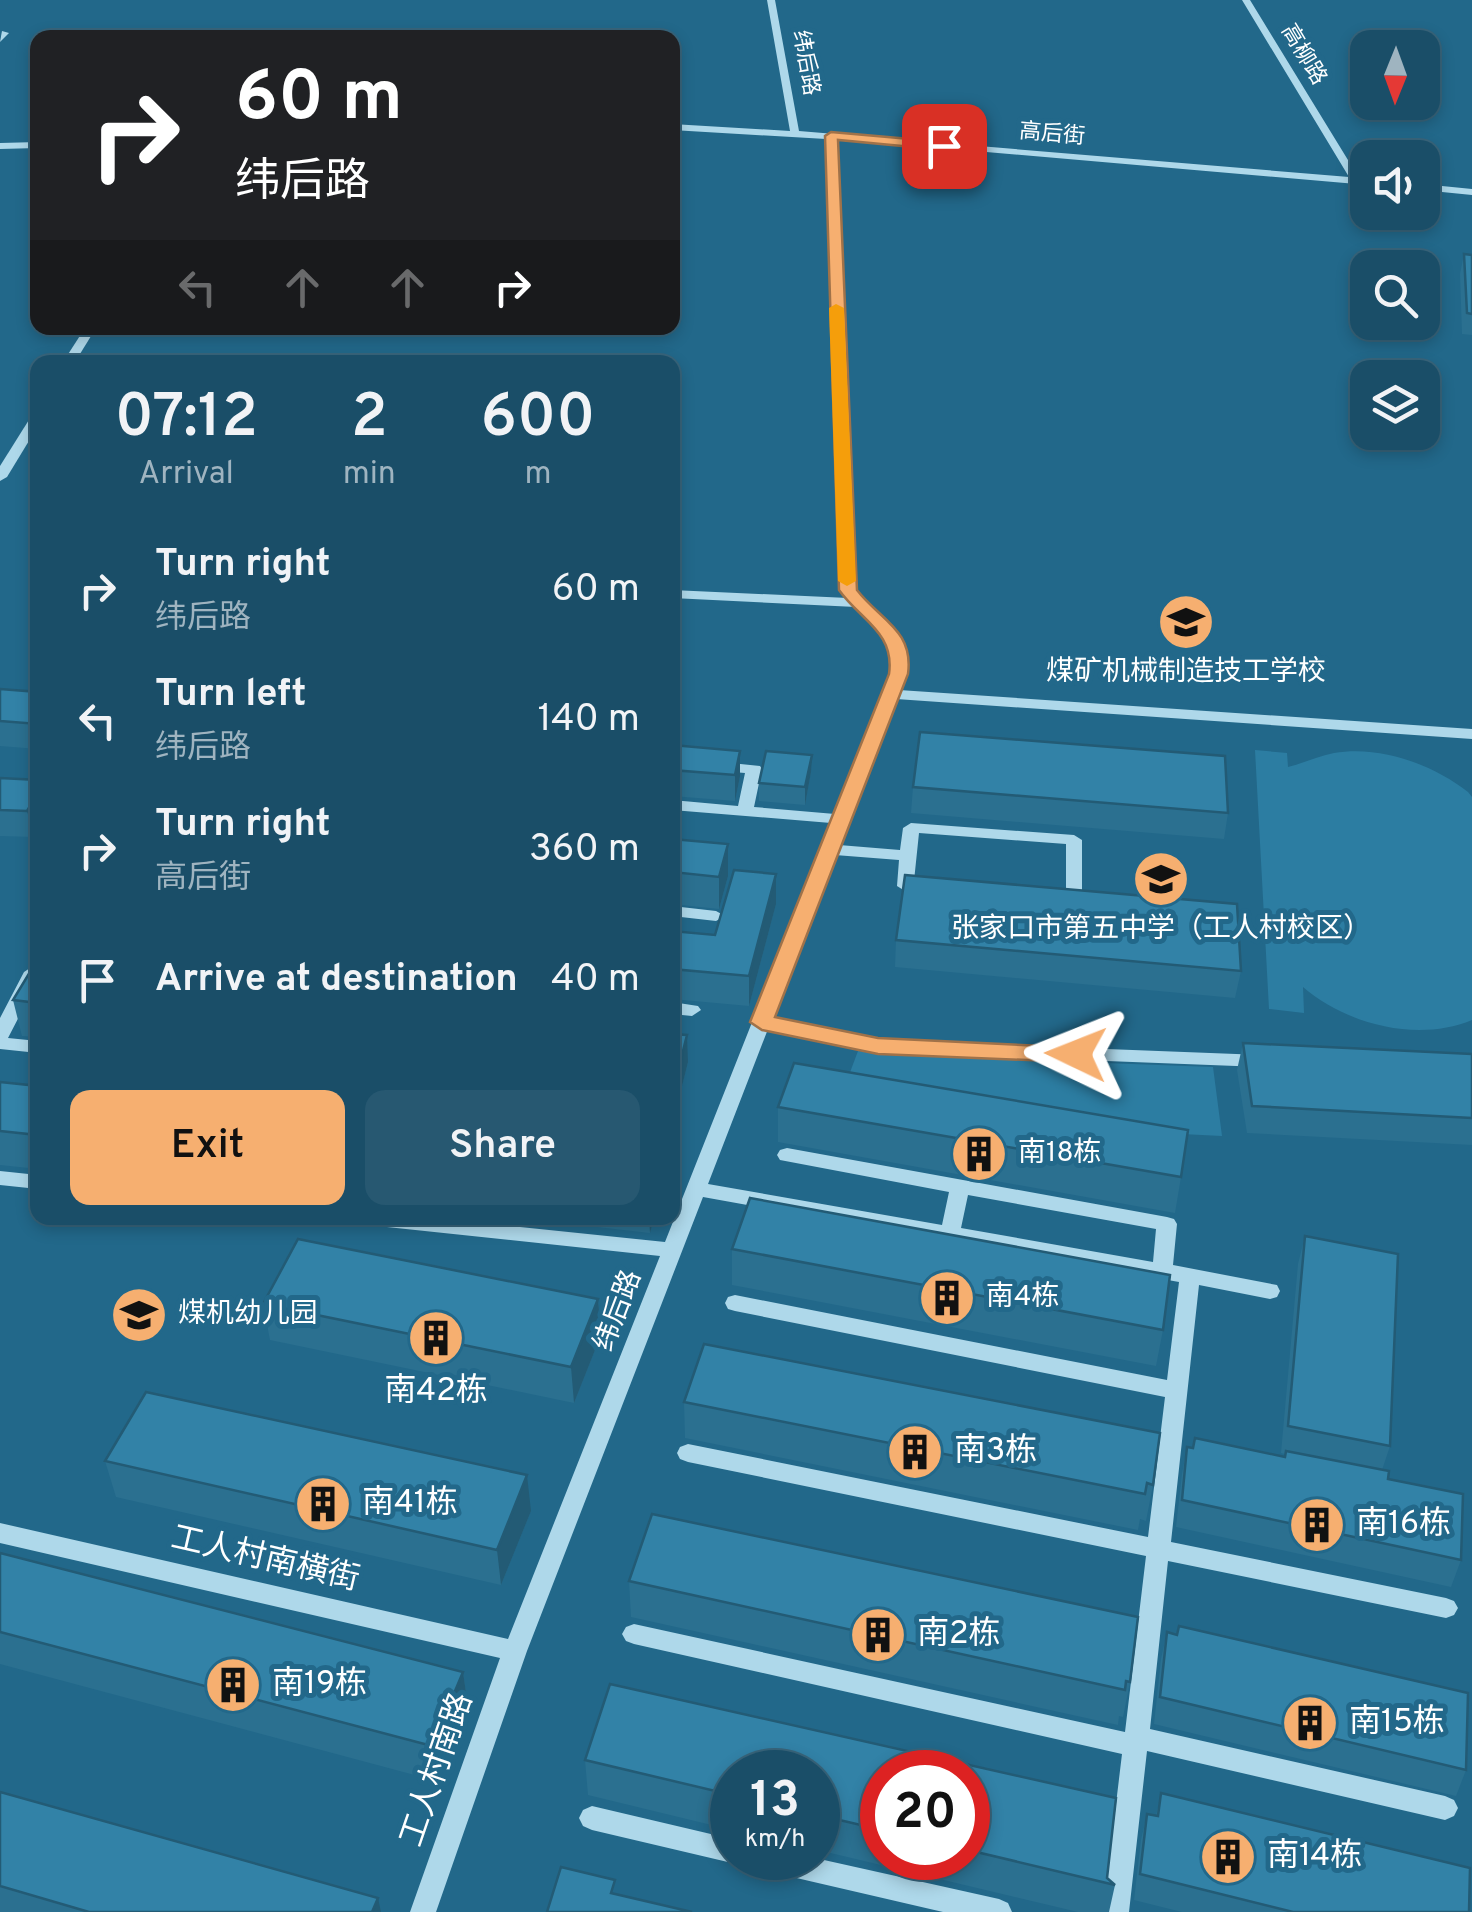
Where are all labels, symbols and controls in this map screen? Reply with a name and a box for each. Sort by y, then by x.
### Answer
street label: 高柳路 [1274,20,1332,90]
street label: 纬后路 [786,28,824,98]
north arrow [1350,30,1440,120]
map controls [1350,30,1440,450]
text: 60 m [235,56,403,145]
icon: right [70,70,200,200]
pin [902,104,987,189]
icon: arrive [917,119,972,174]
street label: 高后街 [1018,119,1086,151]
button: sound [1350,140,1440,230]
text: 纬后路 [235,155,370,212]
button: search [1350,250,1440,340]
icon: left [170,260,225,315]
icon: ahead [275,260,330,315]
icon: ahead [380,260,435,315]
icon: right [485,260,540,315]
button: layers [1350,360,1440,450]
text: 07:12 [115,382,258,458]
text: 2 [351,382,388,458]
text: 600 [481,382,595,458]
text: Arrival [139,455,234,495]
text: min [343,455,396,495]
text: m [524,455,551,495]
text: Turn right [155,541,330,590]
icon: right [70,563,125,618]
text: 60 m [552,566,640,615]
school or university icon: 煤矿机械制造技工学校 [1156,592,1216,652]
text: 纬后路 [155,599,251,639]
place label: 煤矿机械制造技工学校 [1046,655,1326,691]
text: Turn left [155,671,307,720]
icon: left [70,693,125,748]
text: 140 m [537,696,640,745]
text: 纬后路 [155,729,251,769]
text: Turn right [155,801,330,850]
icon: right [70,823,125,878]
text: 360 m [529,826,640,875]
school or university icon: 张家口市第五中学（工人村校区） [1131,849,1191,909]
text: 高后街 [155,859,251,899]
place label: 张家口市第五中学（工人村校区） [951,912,1371,948]
icon: arrive [70,953,125,1008]
text: Arrive at destination [155,956,518,1005]
text: 40 m [551,956,640,1005]
position arrow [1024,1002,1128,1106]
button: Exit [70,1090,345,1205]
button: Share [365,1090,640,1205]
building icon: 南18栋 [949,1124,1009,1184]
place label: 南18栋 [1018,1136,1102,1172]
street label: 纬后路 [587,1265,651,1357]
building icon: 南4栋 [917,1268,977,1328]
place label: 南4栋 [986,1280,1059,1316]
school or university icon: 煤机幼儿园 [109,1285,169,1345]
place label: 煤机幼儿园 [178,1297,318,1333]
building icon: 南42栋 [406,1308,466,1368]
place label: 南42栋 [384,1372,488,1412]
building icon: 南3栋 [885,1422,945,1482]
place label: 南3栋 [954,1432,1037,1472]
building icon: 南41栋 [293,1474,353,1534]
place label: 南41栋 [362,1484,458,1524]
building icon: 南16栋 [1287,1495,1347,1555]
place label: 南16栋 [1356,1505,1451,1545]
street label: 工人村南横街 [167,1519,363,1601]
building icon: 南2栋 [848,1605,908,1665]
place label: 南2栋 [917,1615,1001,1655]
building icon: 南19栋 [203,1655,263,1715]
place label: 南19栋 [272,1665,367,1705]
street label: 工人村南路 [393,1688,483,1852]
building icon: 南15栋 [1280,1693,1340,1753]
place label: 南15栋 [1349,1703,1445,1743]
speed limit sign: 20 [860,1750,990,1880]
text: 13 [750,1771,800,1834]
text: km/h [745,1824,805,1856]
building icon: 南14栋 [1198,1827,1258,1887]
place label: 南14栋 [1267,1837,1362,1877]

